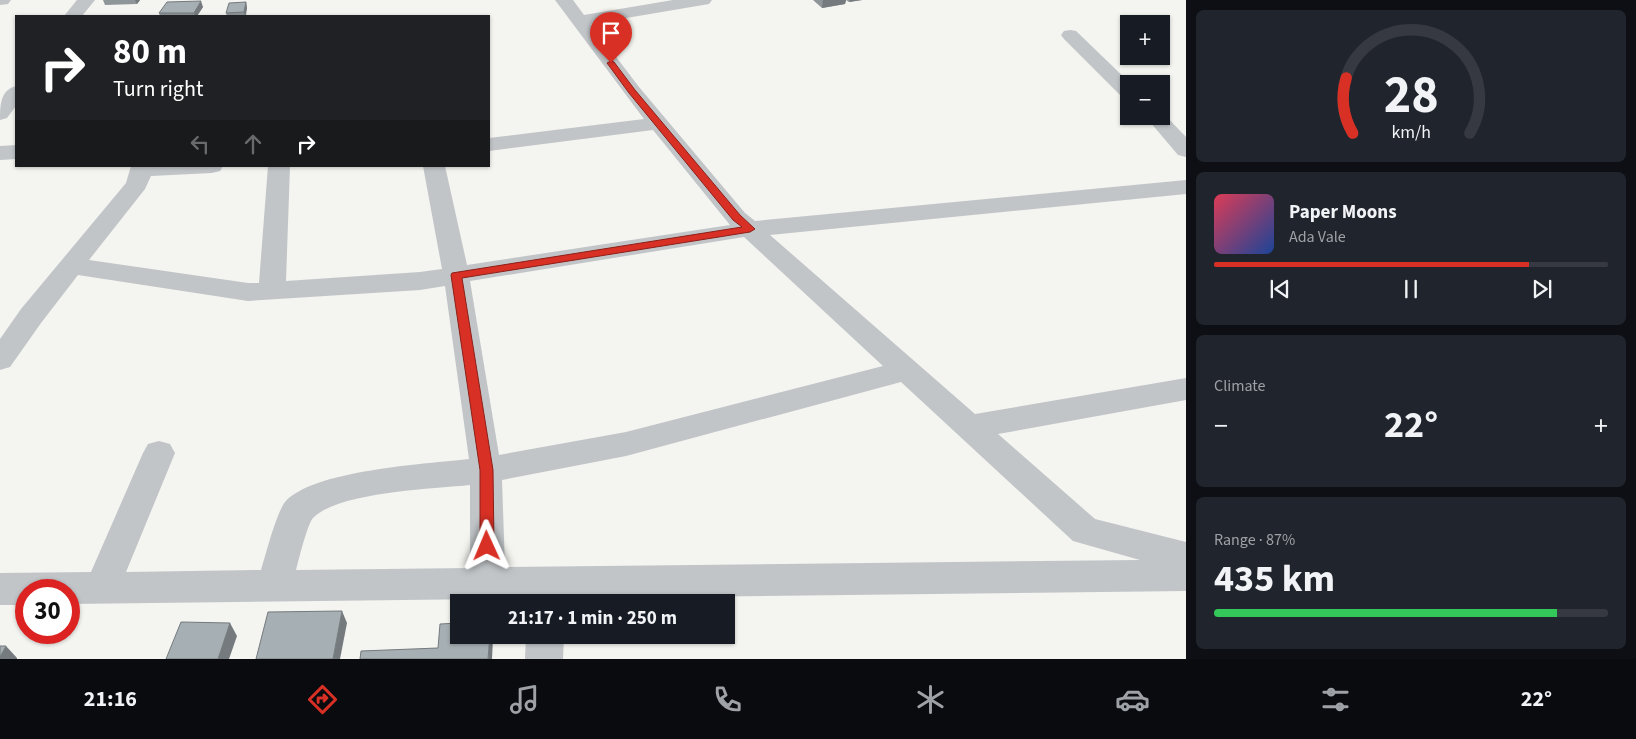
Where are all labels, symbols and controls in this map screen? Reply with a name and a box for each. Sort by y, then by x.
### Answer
pin [590,12,632,63]
map controls [1120,15,1170,125]
button: + [1120,15,1170,65]
icon: arrive [597,19,625,47]
text: 80 m [113,27,187,77]
icon: right [30,35,95,100]
text: 28 [1384,59,1438,133]
text: Turn right [113,73,203,105]
button: − [1120,75,1170,125]
text: km/h [1391,120,1431,145]
icon: left [186,130,214,158]
icon: ahead [239,130,267,158]
icon: right [292,130,320,158]
text: Paper Moons [1289,199,1397,226]
text: Ada Vale [1289,226,1346,248]
icon: previous [1266,275,1294,303]
icon: pause [1397,275,1425,303]
icon: next [1528,275,1556,303]
text: Climate [1214,375,1265,397]
text: 22° [1384,398,1438,452]
text: − [1214,406,1228,446]
text: + [1594,406,1608,446]
position arrow [460,519,512,571]
text: Range · 87% [1214,529,1295,551]
text: 435 km [1214,552,1335,606]
speed limit sign: 30 [15,579,80,644]
text: 21:17 · 1 min · 250 m [508,605,677,632]
icon: directions [305,682,340,717]
icon: music [507,682,542,717]
icon: phone [710,682,745,717]
icon: climate [913,682,948,717]
icon: car [1115,682,1150,717]
icon: filters [1318,682,1353,717]
text: 21:16 [84,683,137,715]
text: 22° [1521,683,1552,715]

